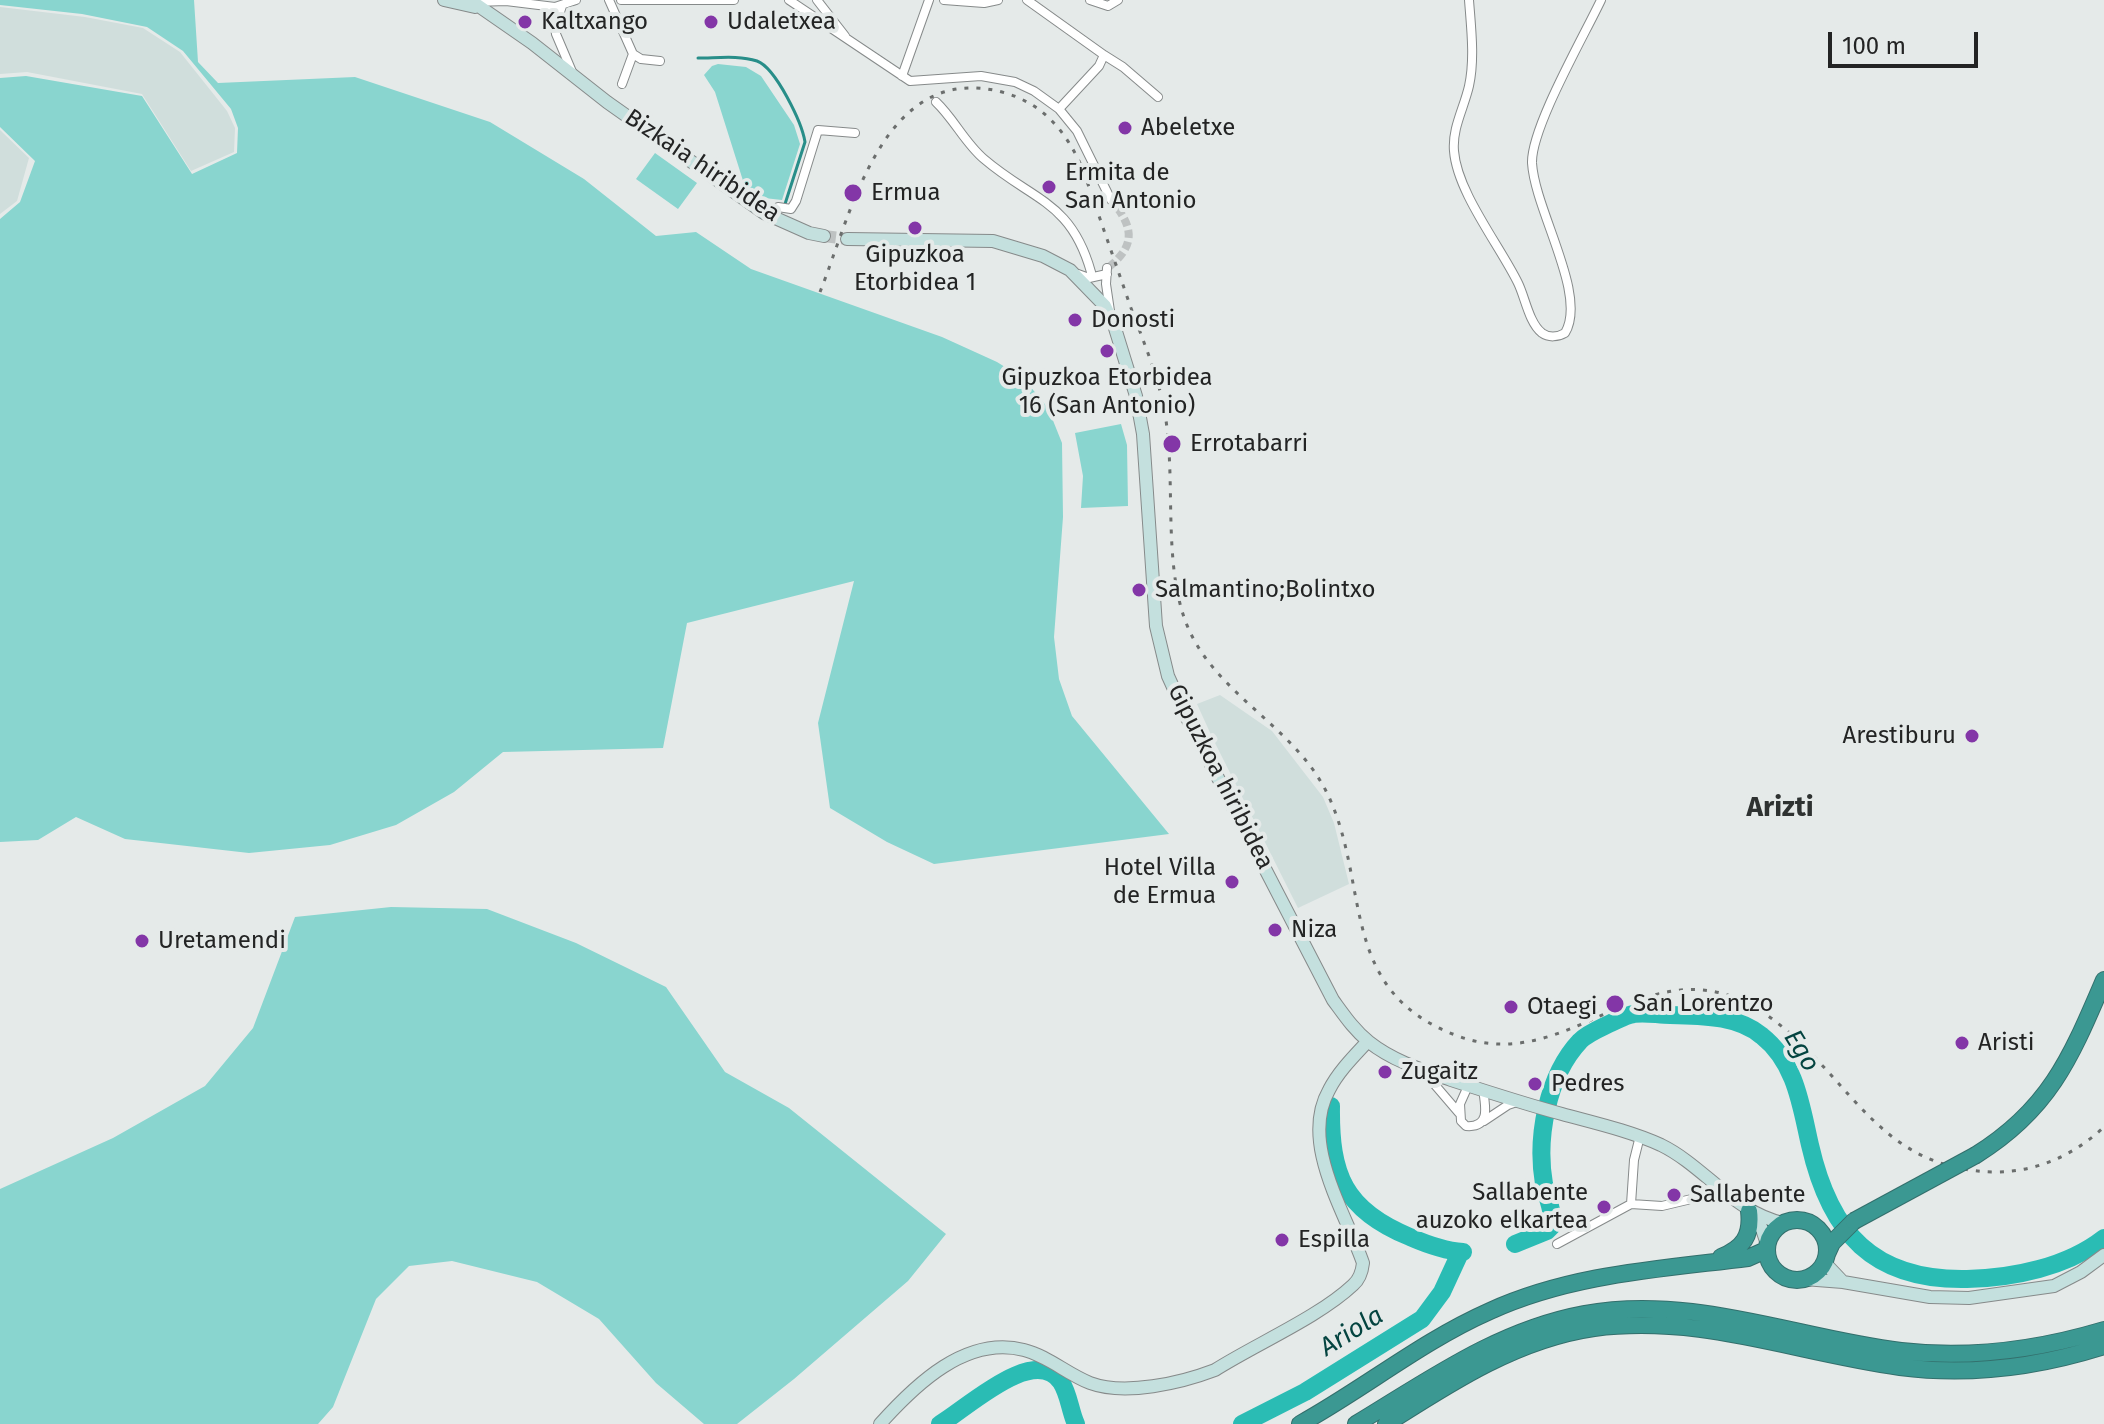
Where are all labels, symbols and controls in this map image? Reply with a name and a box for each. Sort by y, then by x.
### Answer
place label: Kaltxango [541,8,648,36]
place label: Udaletxea [727,8,836,36]
marker: Kaltxango [516,13,534,31]
marker: Udaletxea [702,13,720,31]
scale bar [1832,16,1982,66]
text: 100 m [1842,32,1906,60]
street label: Bizkaia hiribidea [619,103,785,229]
place label: Abeletxe [1141,114,1235,142]
marker: Abeletxe [1116,119,1134,137]
place label: Ermita de San Antonio [1065,159,1197,215]
marker: Ermita de San Antonio [1040,178,1058,196]
place label: Ermua [871,179,940,207]
marker: Ermua [842,182,864,204]
marker: Gipuzkoa Etorbidea 1 [906,219,924,237]
place label: Gipuzkoa Etorbidea 1 [854,241,976,297]
place label: Donosti [1091,306,1175,334]
marker: Donosti [1066,311,1084,329]
marker: Gipuzkoa Etorbidea 16 (San Antonio) [1098,342,1116,360]
place label: Gipuzkoa Etorbidea 16 (San Antonio) [1001,364,1213,420]
place label: Errotabarri [1190,430,1308,458]
marker: Errotabarri [1161,433,1183,455]
place label: Salmantino;Bolintxo [1155,576,1375,604]
marker: Salmantino;Bolintxo [1130,581,1148,599]
street label: Gipuzkoa hiribidea [1161,680,1279,874]
place label: Arestiburu [1843,722,1956,750]
marker: Arestiburu [1963,727,1981,745]
district label: Arizti [1746,791,1814,825]
place label: Hotel Villa de Ermua [1104,854,1216,910]
marker: Hotel Villa de Ermua [1223,873,1241,891]
place label: Niza [1291,916,1337,944]
marker: Niza [1266,921,1284,939]
place label: Uretamendi [158,927,286,955]
marker: Uretamendi [133,932,151,950]
place label: San Lorentzo [1633,990,1774,1018]
place label: Otaegi [1527,993,1597,1021]
marker: San Lorentzo [1604,993,1626,1015]
marker: Otaegi [1502,998,1520,1016]
water label: Ego [1776,1024,1826,1078]
place label: Aristi [1978,1029,2034,1057]
marker: Aristi [1953,1034,1971,1052]
place label: Zugaitz [1401,1058,1478,1086]
marker: Zugaitz [1376,1063,1394,1081]
place label: Pedres [1551,1070,1624,1098]
marker: Pedres [1526,1075,1544,1093]
place label: Sallabente auzoko elkartea [1416,1179,1588,1235]
place label: Sallabente [1690,1181,1806,1209]
marker: Sallabente [1665,1186,1683,1204]
marker: Sallabente auzoko elkartea [1595,1198,1613,1216]
place label: Espilla [1298,1226,1370,1254]
marker: Espilla [1273,1231,1291,1249]
water label: Ariola [1314,1300,1390,1364]

